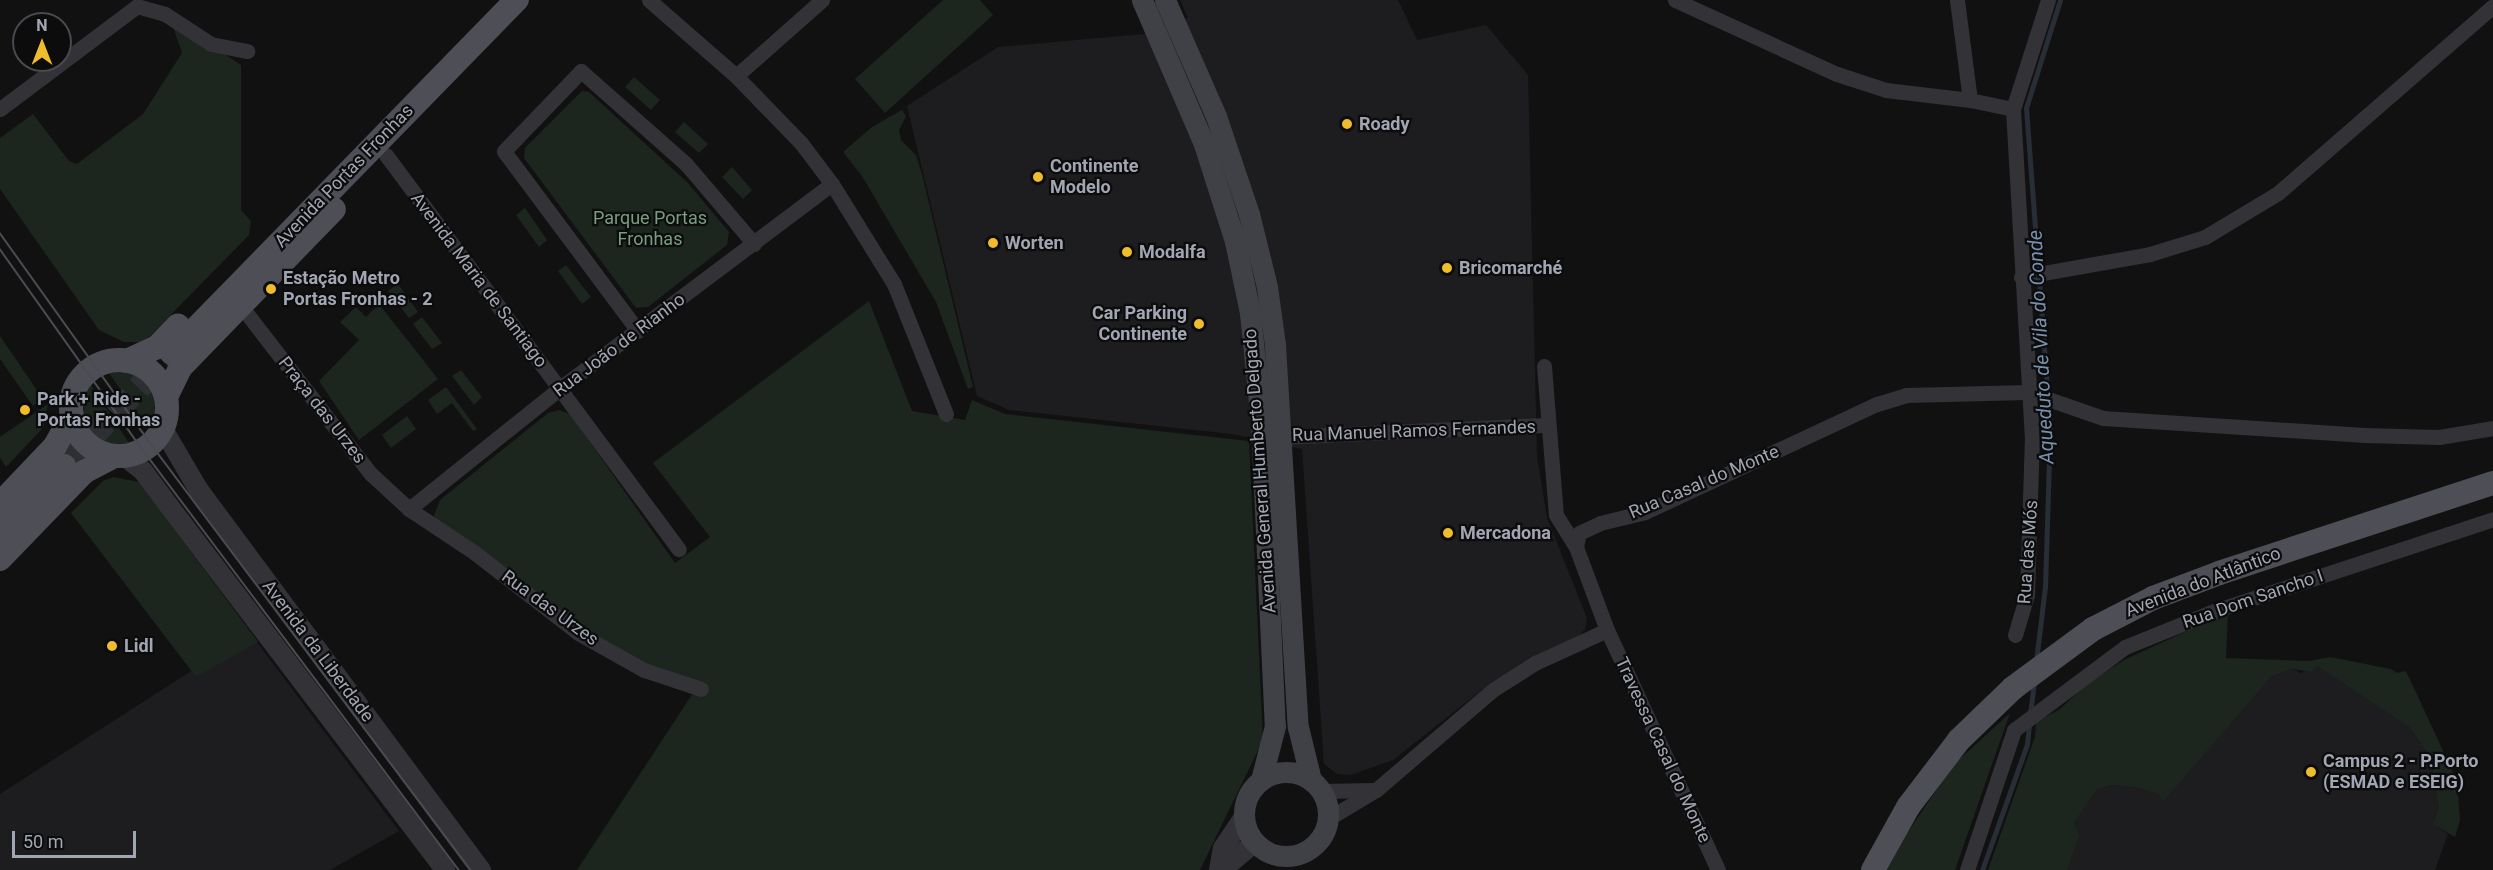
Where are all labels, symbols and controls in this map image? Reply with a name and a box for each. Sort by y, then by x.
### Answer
north arrow [12,12,72,72]
text: N [36,16,48,35]
street label: Avenida Portas Fronhas [270,100,418,252]
place label: Roady [1359,113,1410,135]
marker: Roady [1340,117,1354,131]
place label: Continente Modelo [1050,156,1139,198]
marker: Continente Modelo [1031,170,1045,184]
street label: Avenida Maria de Santiago [406,188,552,372]
park label: Parque Portas Fronhas [593,208,707,250]
water label: Aqueduto de Vila do Conde [2023,229,2059,465]
place label: Worten [1005,232,1064,254]
marker: Worten [986,236,1000,250]
place label: Modalfa [1139,241,1206,263]
marker: Modalfa [1120,245,1134,259]
place label: Bricomarché [1459,257,1562,279]
marker: Bricomarché [1440,261,1454,275]
place label: Estação Metro Portas Fronhas - 2 [283,268,433,310]
marker: Estação Metro Portas Fronhas - 2 [264,282,278,296]
street label: Rua João de Rianho [549,288,689,402]
place label: Car Parking Continente [1092,303,1187,346]
marker: Car Parking Continente [1192,317,1206,331]
street label: Avenida General Humberto Delgado [1239,328,1281,614]
street label: Praça das Urzes [274,352,370,468]
place label: Park + Ride - Portas Fronhas [37,389,160,432]
marker: Park + Ride - Portas Fronhas [18,403,32,417]
street label: Rua Manuel Ramos Fernandes [1292,416,1536,446]
street label: Rua Casal do Monte [1626,441,1782,523]
street label: Rua das Mós [2014,499,2042,605]
place label: Mercadona [1460,522,1551,544]
marker: Mercadona [1441,526,1455,540]
street label: Avenida do Atlântico [2122,542,2284,622]
street label: Rua Dom Sancho I [2180,565,2326,633]
street label: Rua das Urzes [497,566,603,650]
street label: Avenida da Liberdade [258,576,378,726]
place label: Lidl [124,635,153,657]
marker: Lidl [105,639,119,653]
street label: Travessa Casal do Monte [1610,654,1716,846]
place label: Campus 2 - P.Porto (ESMAD e ESEIG) [2323,751,2478,794]
marker: Campus 2 - P.Porto (ESMAD e ESEIG) [2304,765,2318,779]
scale bar [15,819,140,857]
text: 50 m [23,831,63,852]

